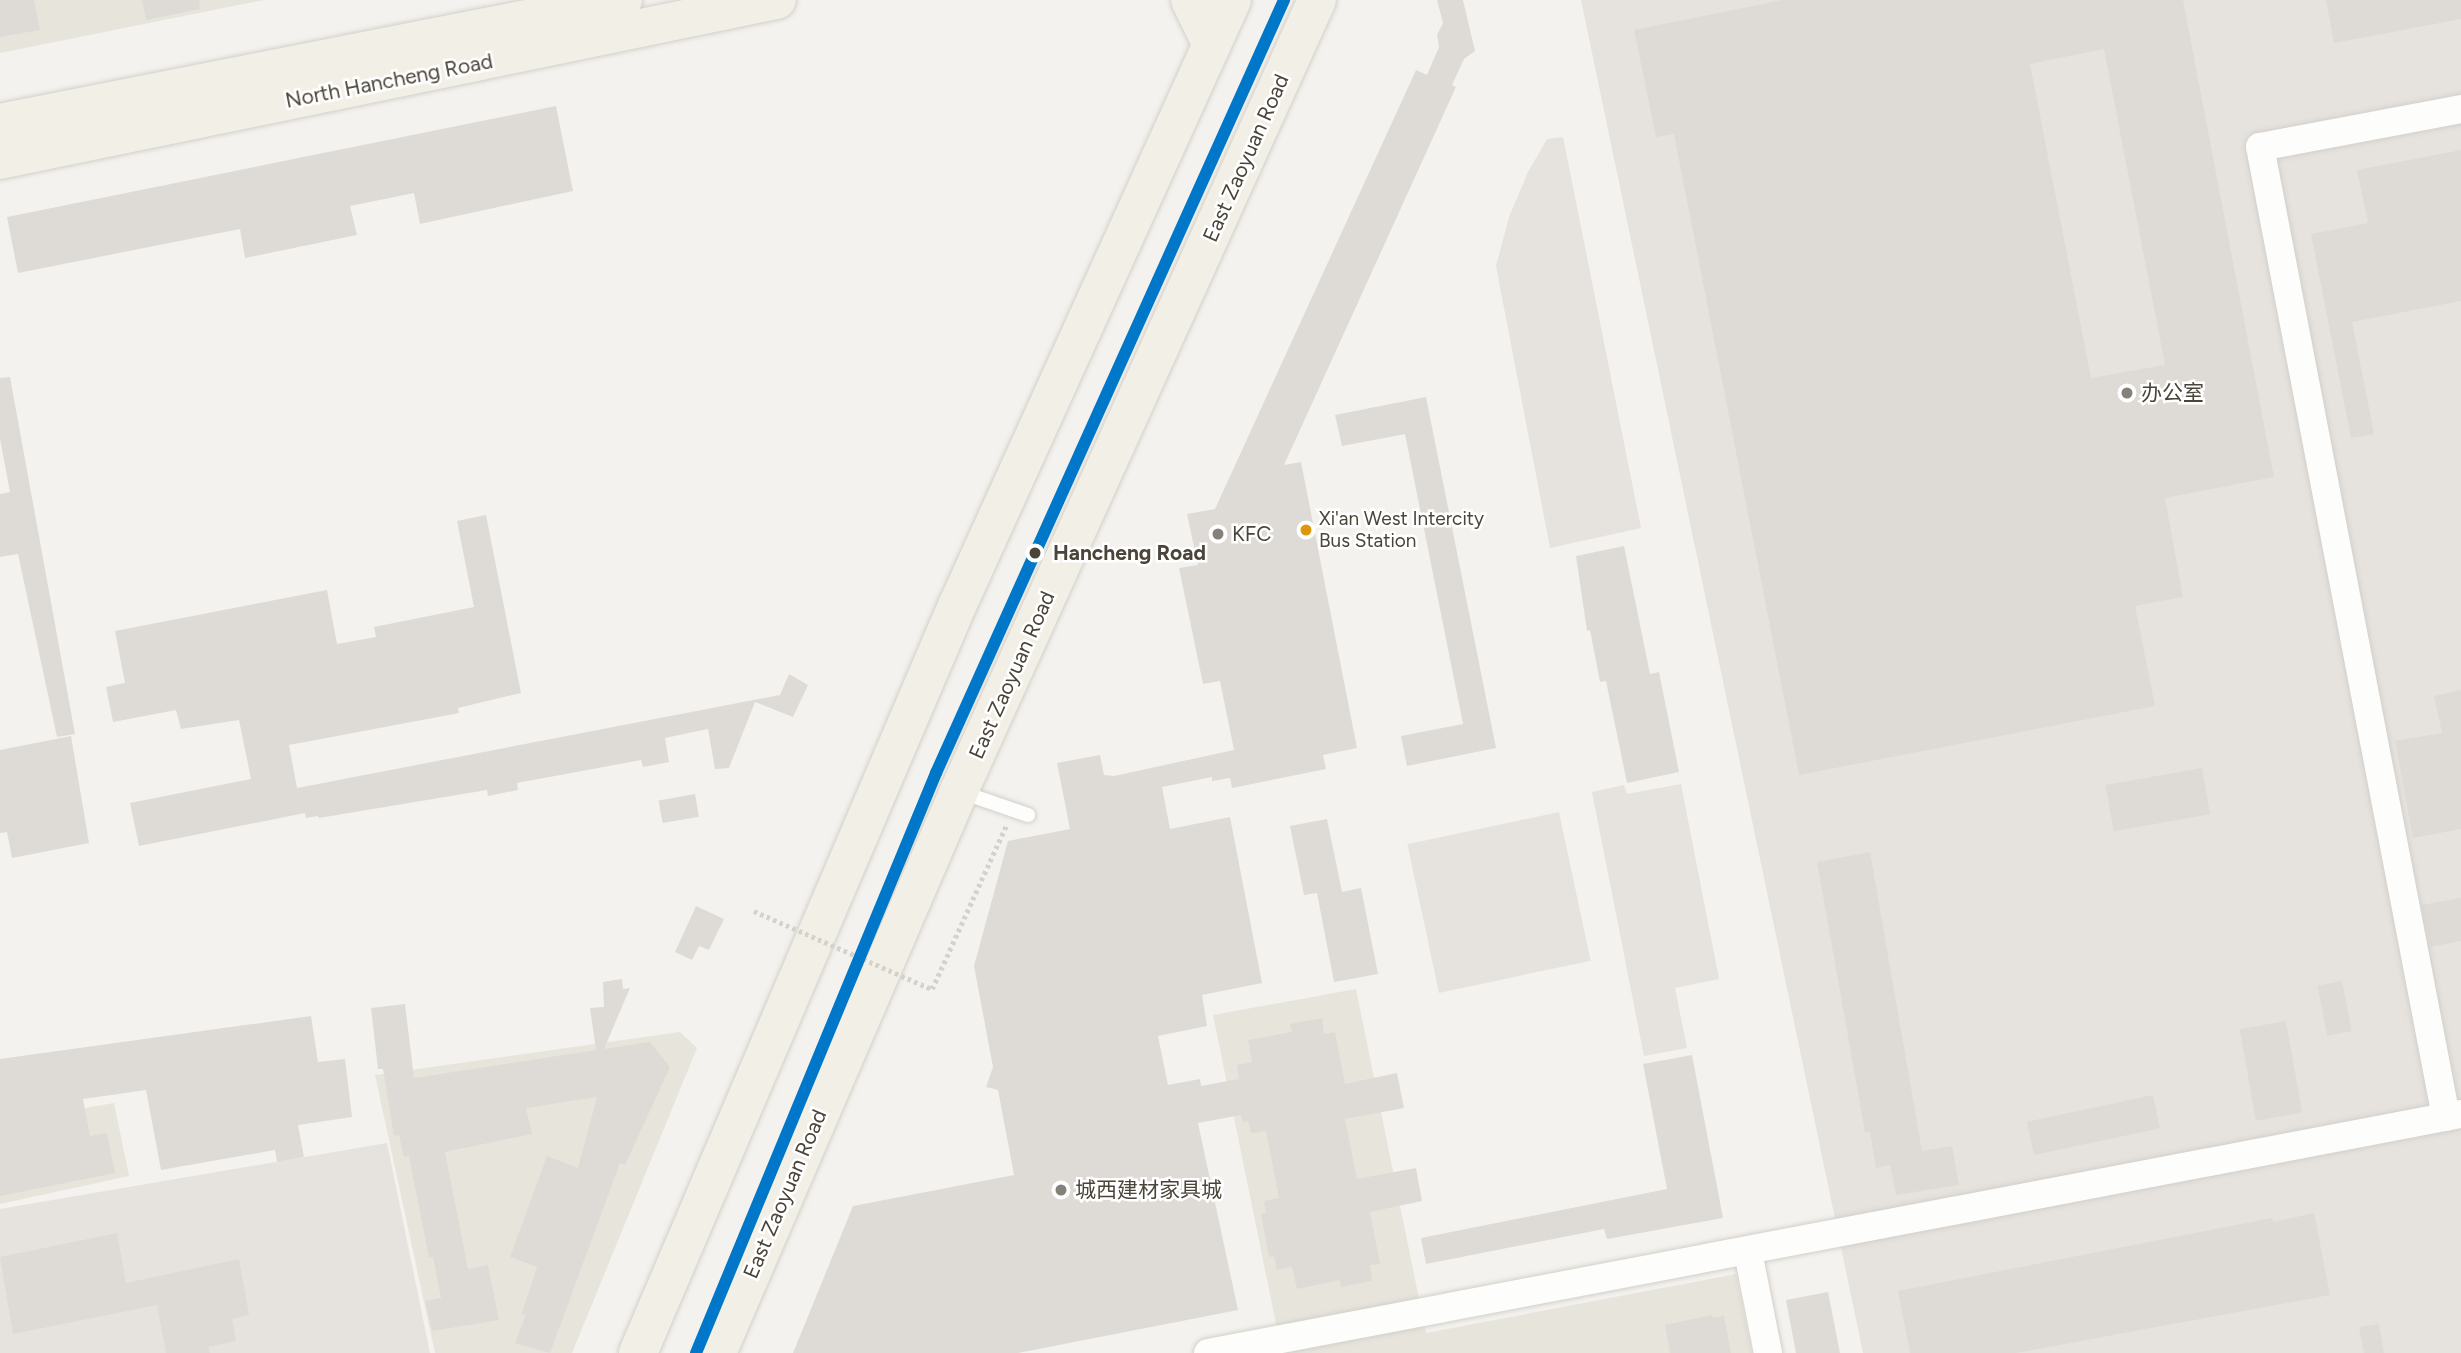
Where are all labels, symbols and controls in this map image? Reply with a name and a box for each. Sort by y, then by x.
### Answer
street label: North Hancheng Road [283,49,495,113]
street label: East Zaoyuan Road [1198,70,1294,246]
place label: 办公室 [2141,380,2204,406]
marker: 办公室 [2119,385,2135,401]
place label: Xi'an West Intercity Bus Station [1319,508,1484,552]
place label: KFC [1232,521,1271,547]
marker: Xi'an West Intercity Bus Station [1299,523,1313,537]
marker: KFC [1210,526,1226,542]
place label: Hancheng Road [1053,540,1206,566]
marker: Hancheng Road [1023,541,1047,565]
street label: East Zaoyuan Road [964,587,1060,763]
street label: East Zaoyuan Road [738,1106,832,1282]
place label: 城西建材家具城 [1075,1177,1222,1203]
marker: 城西建材家具城 [1053,1182,1069,1198]

